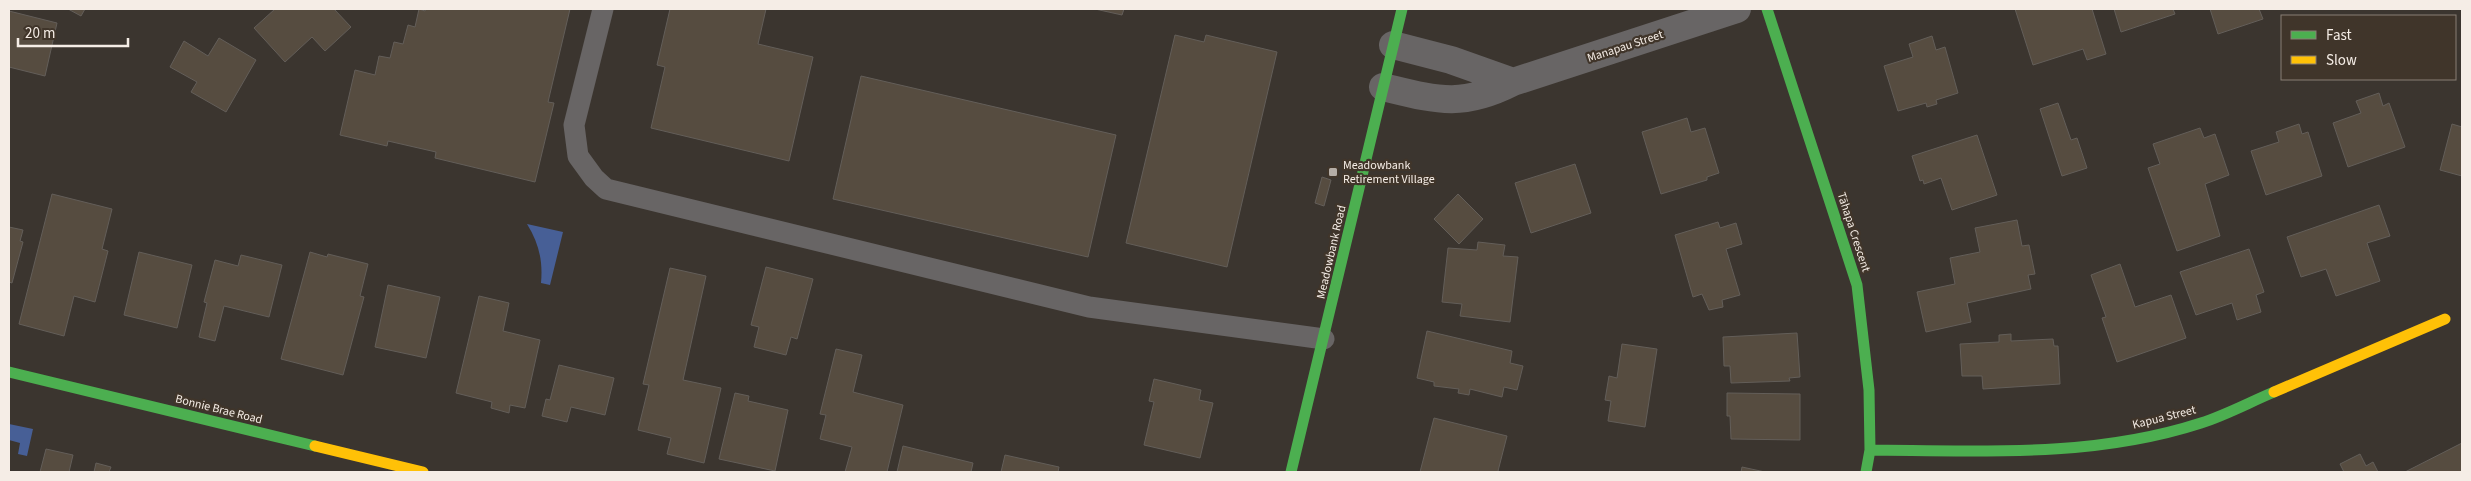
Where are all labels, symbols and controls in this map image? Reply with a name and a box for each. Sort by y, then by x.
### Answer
scale bar [18,15,128,47]
legend [2281,15,2456,80]
text: 20 m [25,23,55,44]
text: Fast [2326,25,2352,46]
street label: Manapau Street [1585,26,1665,67]
text: Slow [2326,50,2357,71]
place label: Meadowbank Retirement Village [1343,157,1435,188]
marker: Meadowbank Retirement Village [1327,166,1339,178]
street label: Tāhapa Crescent [1833,190,1874,274]
street label: Meadowbank Road [1312,204,1351,301]
street label: Bonnie Brae Road [174,390,264,429]
street label: Kapua Street [2131,401,2198,434]

